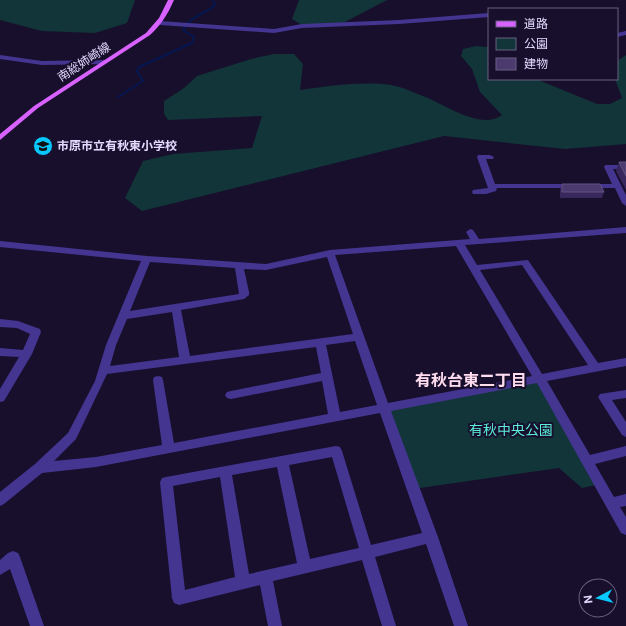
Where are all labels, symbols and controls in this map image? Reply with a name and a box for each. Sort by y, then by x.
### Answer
legend [488,8,618,80]
text: 道路 [524,16,548,31]
text: 公園 [524,36,548,51]
street label: 南総姉崎線 [54,39,113,84]
text: 建物 [524,56,548,71]
school or university icon: 市原市立有秋東小学校 [32,135,54,157]
place label: 市原市立有秋東小学校 [57,138,177,153]
district label: 有秋台東二丁目 [415,370,527,390]
park label: 有秋中央公園 [469,421,553,438]
north arrow [578,578,618,618]
text: N [581,594,596,604]

